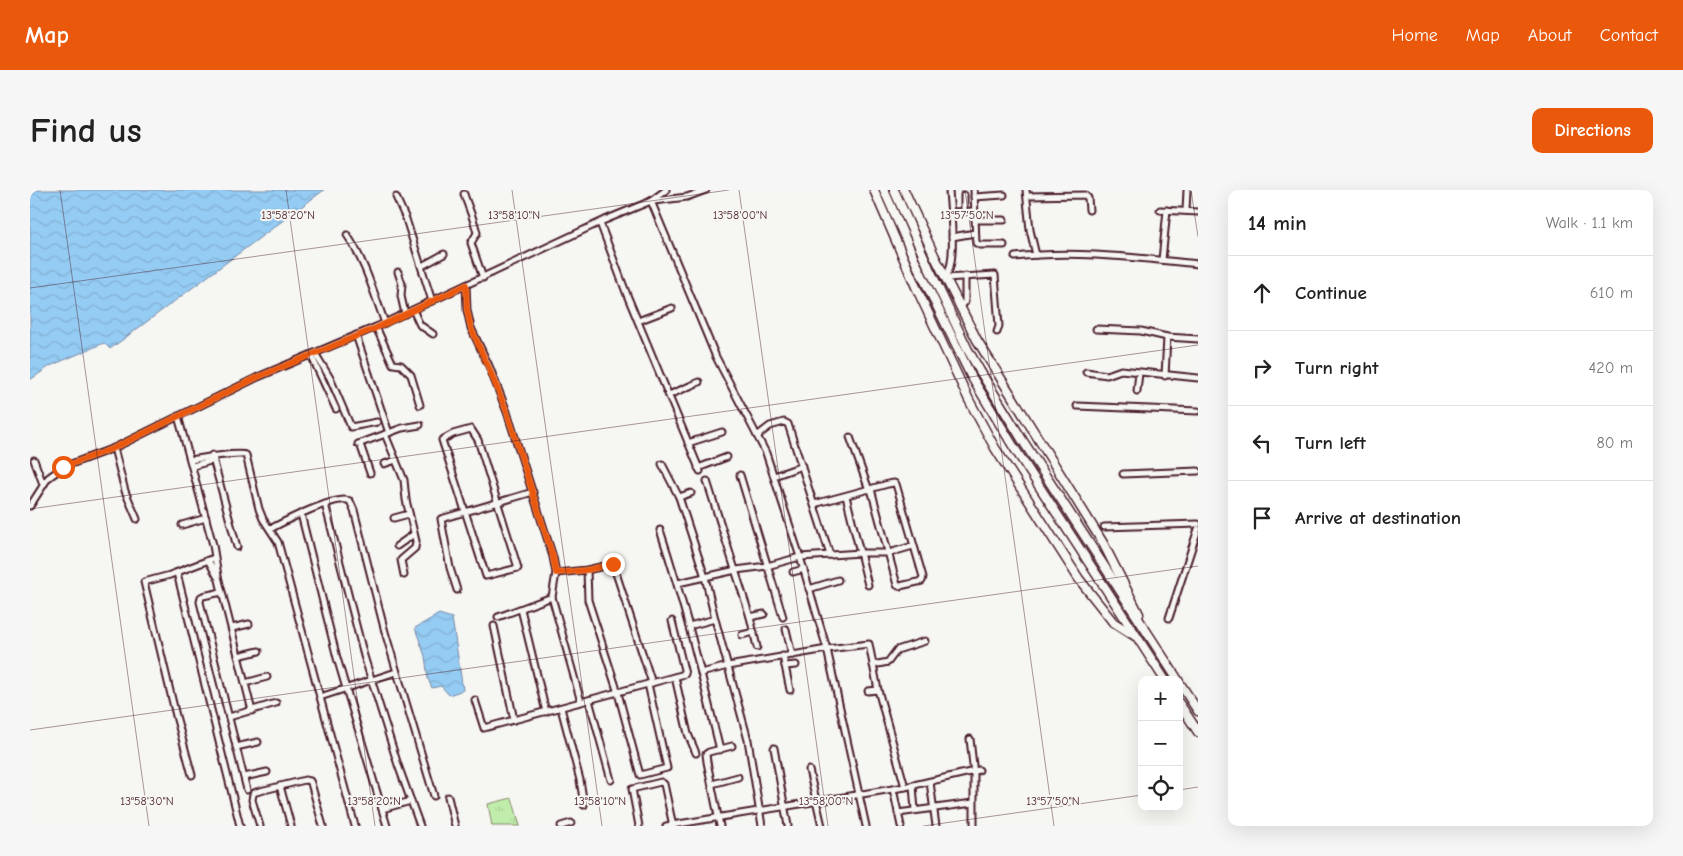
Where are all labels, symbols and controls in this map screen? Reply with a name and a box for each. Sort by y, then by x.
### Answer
text: Map [25,21,69,49]
text: Home [1391,25,1438,46]
text: Map [1466,25,1500,46]
text: About [1528,25,1572,46]
text: Contact [1600,25,1658,46]
button: Directions [1532,108,1653,153]
text: Find us [30,110,142,151]
text: 13°58'20"N [261,208,315,222]
text: 13°58'10"N [488,208,540,222]
text: 13°58'00"N [713,208,767,222]
text: 13°57'50"N [940,208,994,222]
text: 14 min [1248,211,1307,235]
text: Walk · 1.1 km [1546,214,1633,232]
icon: ahead [1248,279,1276,307]
text: Continue [1295,282,1367,304]
text: 610 m [1590,284,1633,302]
icon: right [1248,354,1276,382]
text: Turn right [1295,357,1379,379]
text: 420 m [1589,359,1633,377]
icon: left [1248,429,1276,457]
text: Turn left [1295,432,1366,454]
text: 80 m [1596,434,1633,452]
route start [52,456,75,479]
icon: arrive [1248,504,1276,532]
text: Arrive at destination [1295,507,1461,529]
route end [602,553,625,576]
map controls [1138,676,1183,811]
button: + [1138,676,1183,721]
button: − [1138,721,1183,766]
button: locate [1138,766,1183,811]
text: 13°58'30"N [120,794,174,808]
text: 13°58'20"N [347,794,401,808]
text: 13°58'10"N [574,794,626,808]
text: 13°58'00"N [799,794,853,808]
text: 13°57'50"N [1026,794,1080,808]

